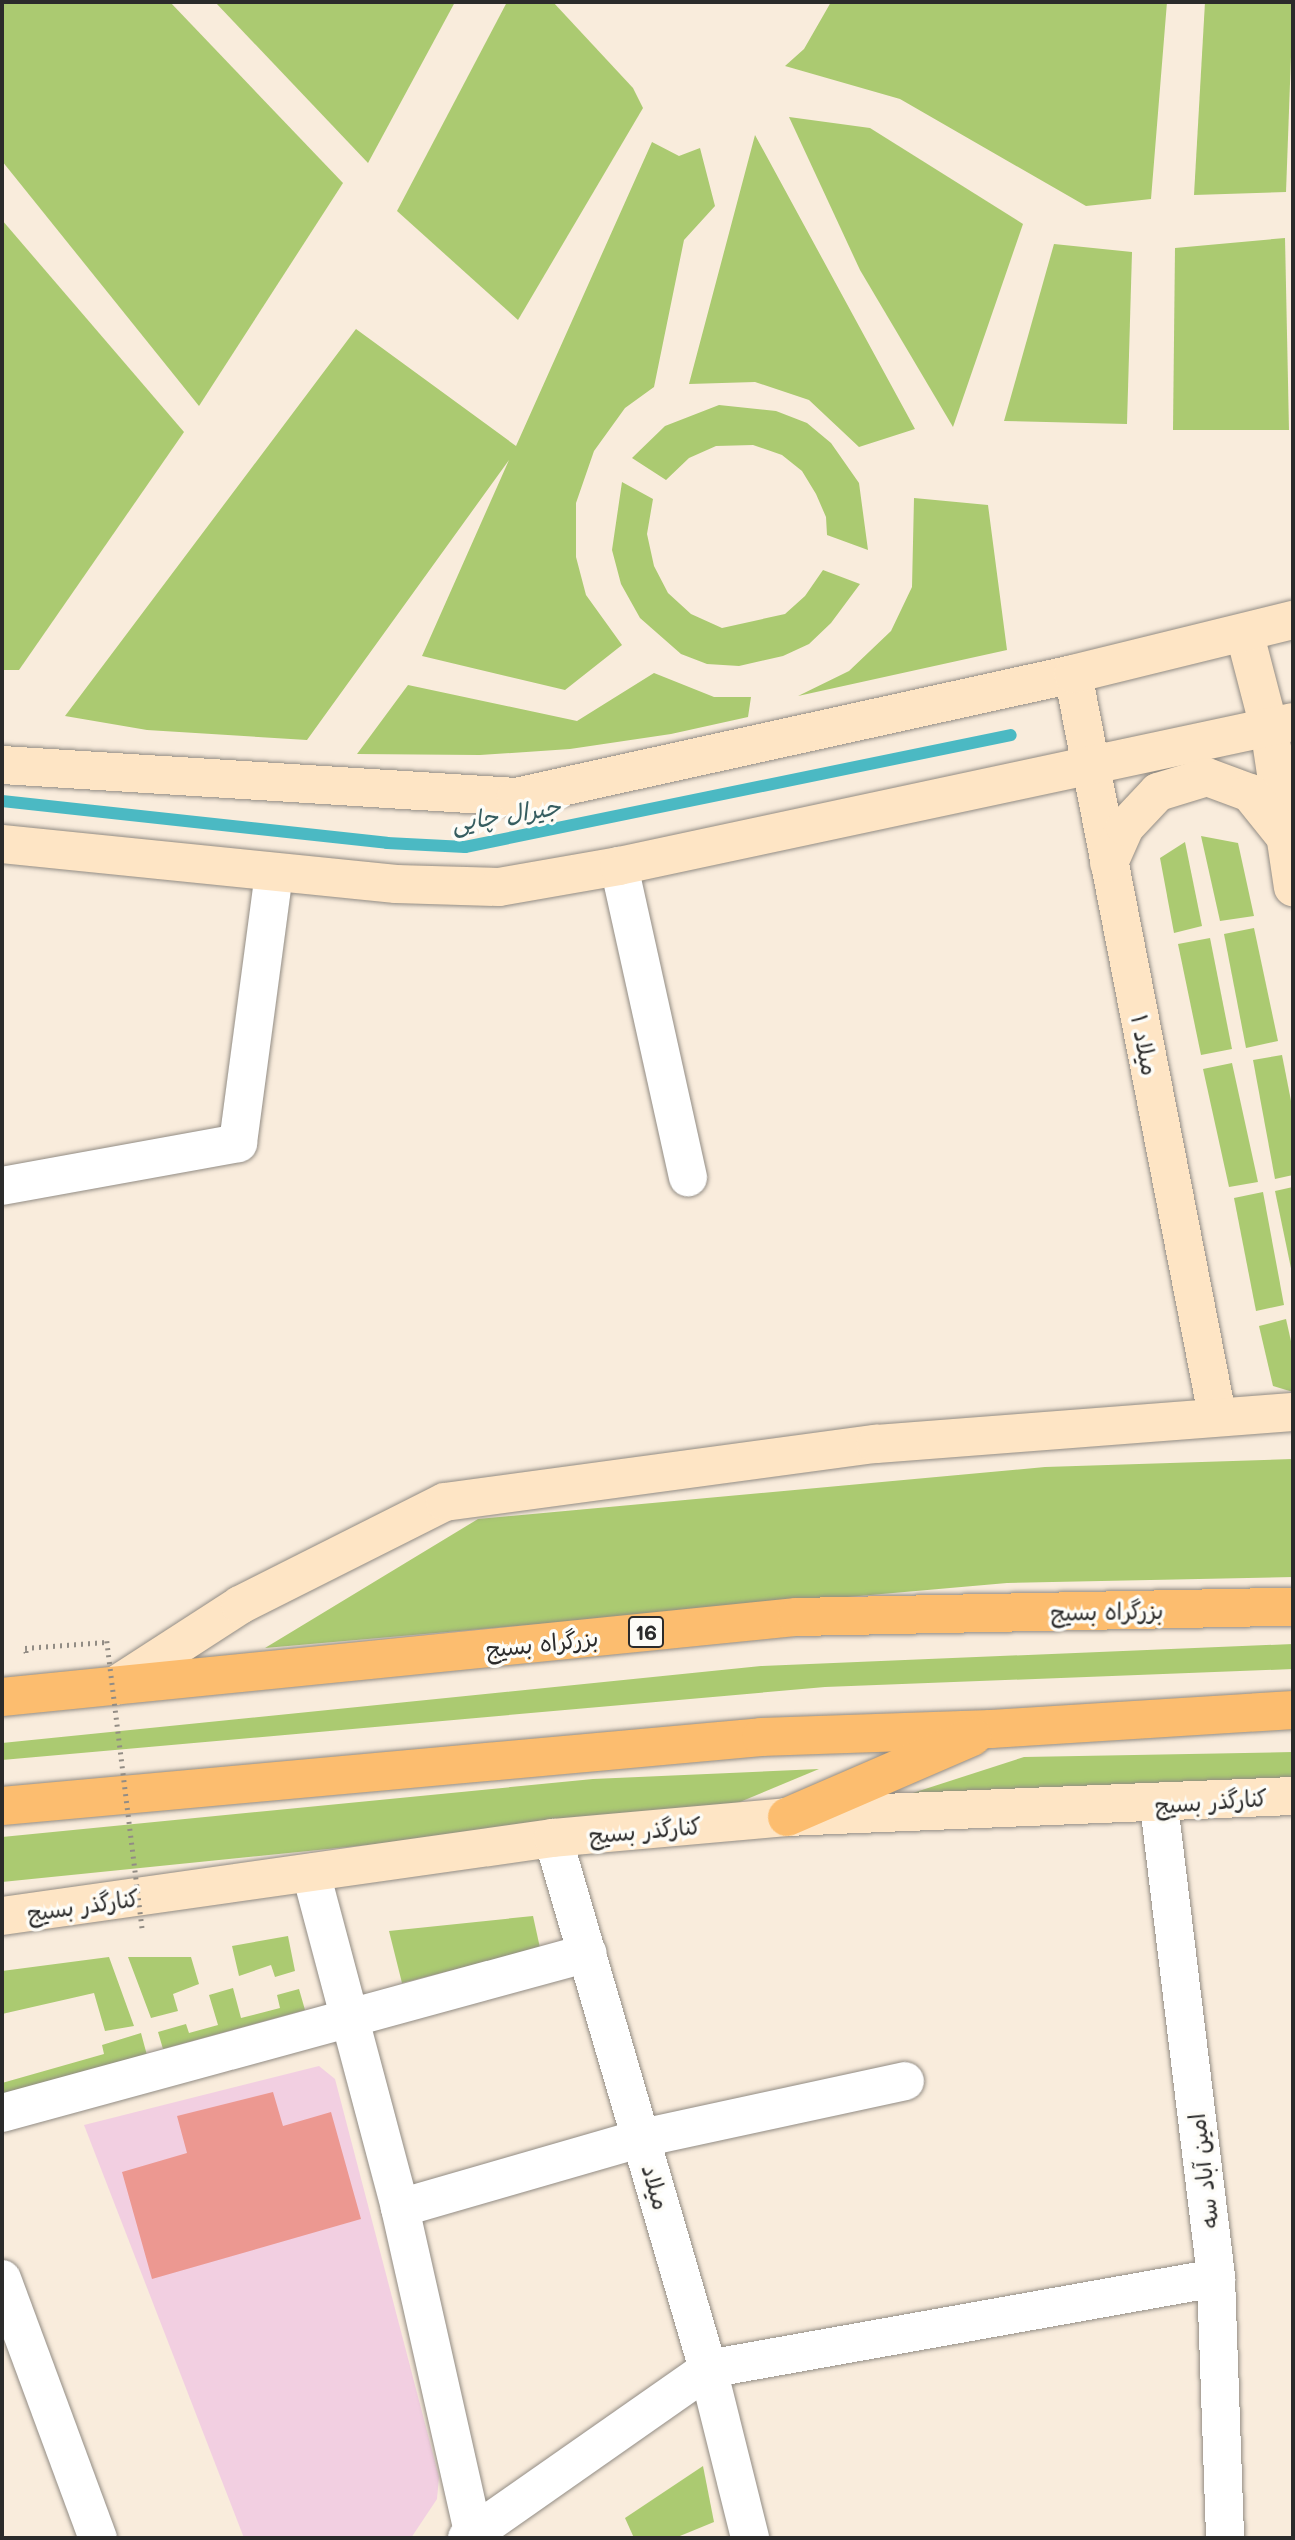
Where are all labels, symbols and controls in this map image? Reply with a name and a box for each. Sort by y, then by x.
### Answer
water label: جیرال چایی [449,791,563,837]
street label: میلاد ۱ [1126,1012,1164,1078]
street label: بزرگراه بسیج [1050,1596,1164,1626]
road number: 16 [627,1614,665,1650]
street label: بزرگراه بسیج [484,1623,600,1663]
street label: کنارگذر بسیج [1154,1783,1268,1819]
street label: کنارگذر بسیج [588,1811,702,1849]
street label: کنارگذر بسیج [25,1883,141,1927]
street label: امین آباد سه [1182,2112,1224,2230]
street label: میلاد [636,2161,676,2213]

